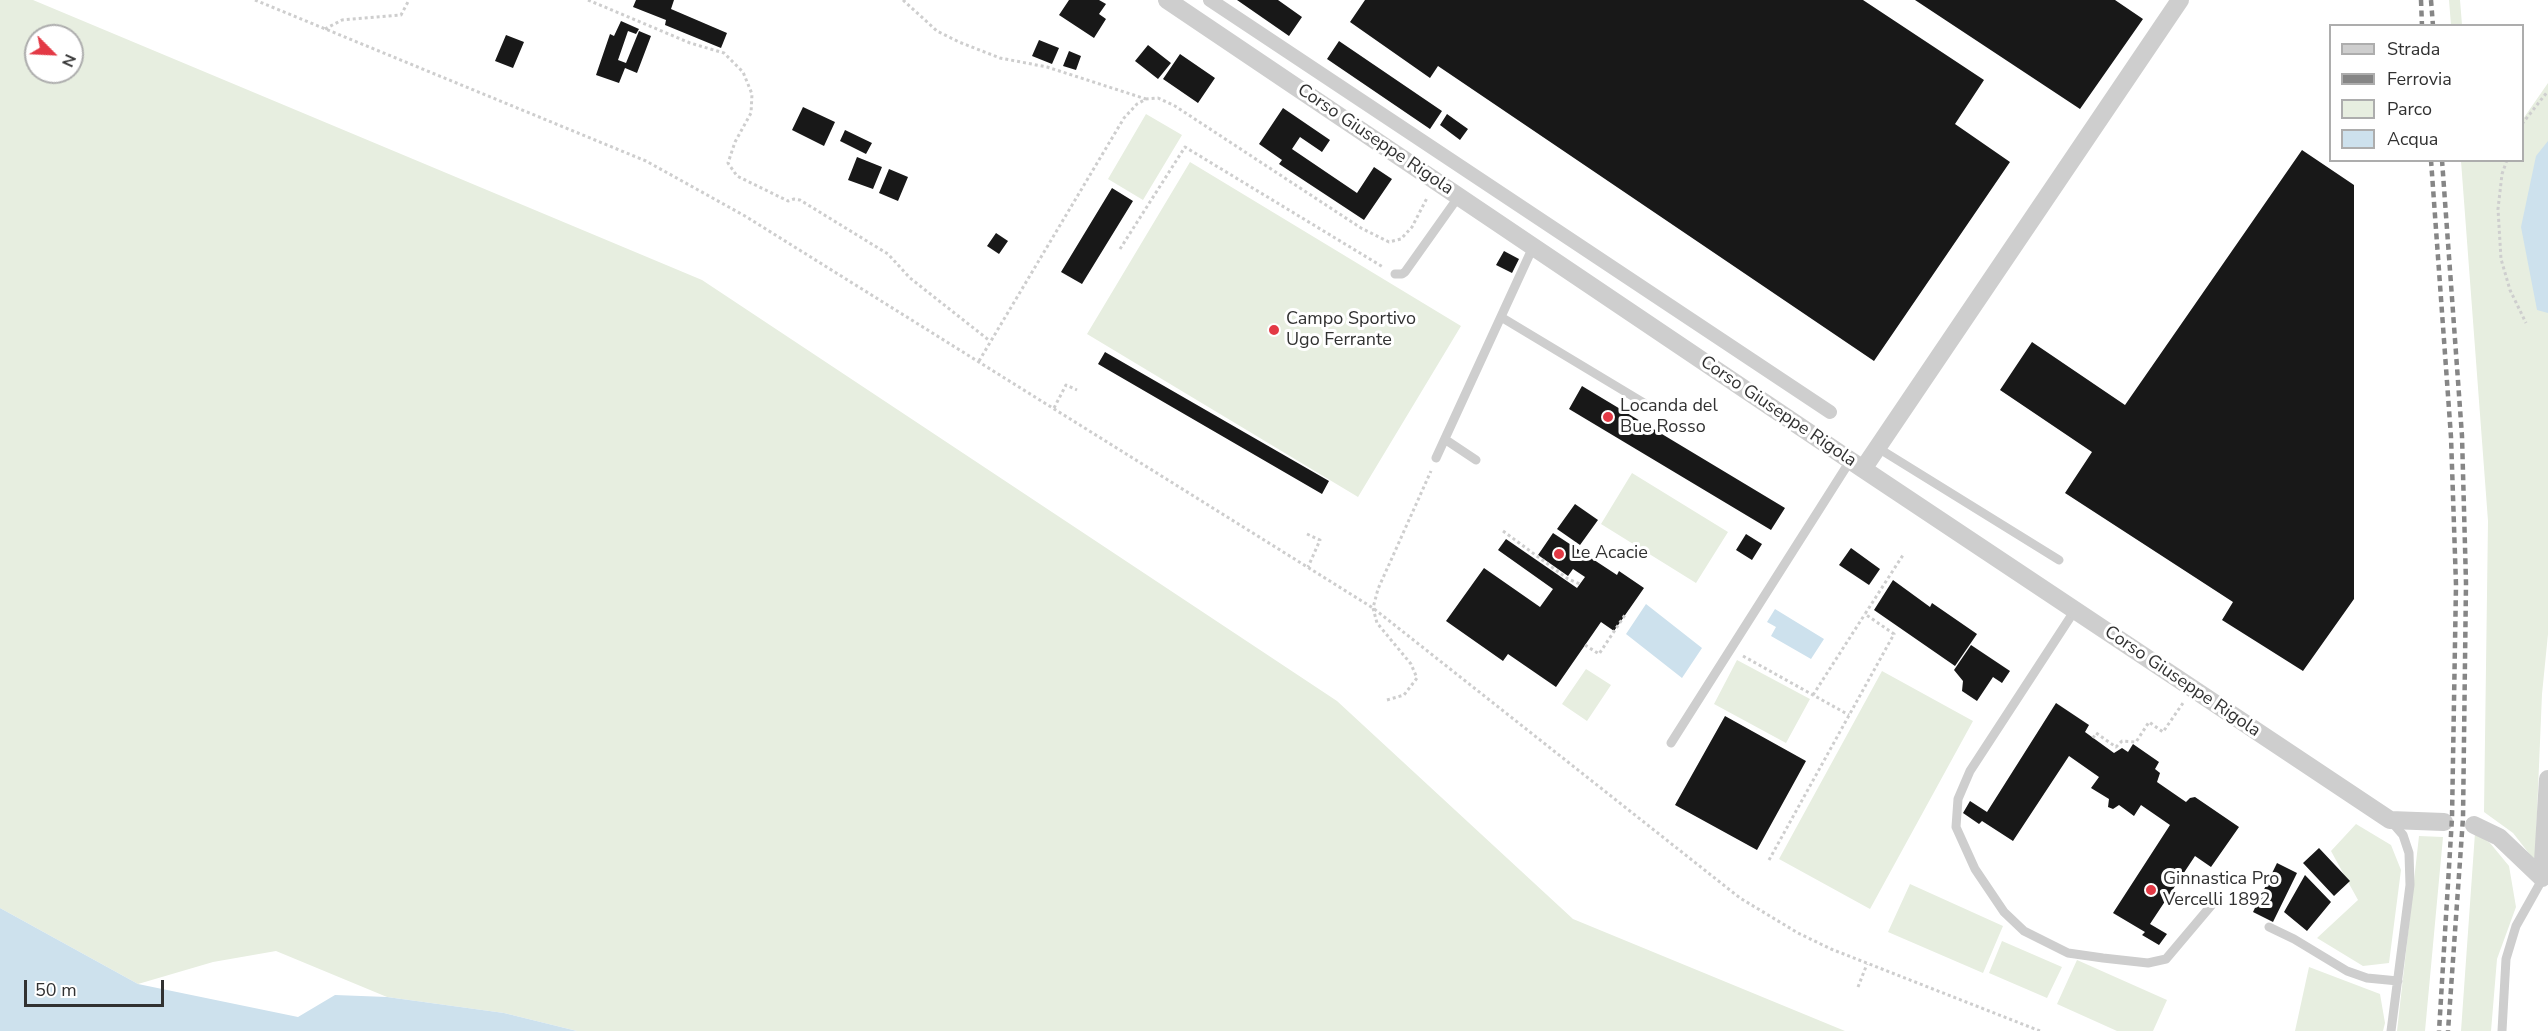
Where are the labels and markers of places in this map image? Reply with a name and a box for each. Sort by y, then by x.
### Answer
place label: Campo Sportivo Ugo Ferrante [1286,309,1416,352]
marker: Campo Sportivo Ugo Ferrante [1267,323,1281,337]
place label: Locanda del Bue Rosso [1620,396,1718,438]
marker: Locanda del Bue Rosso [1601,410,1615,424]
place label: Le Acacie [1571,543,1648,565]
marker: Le Acacie [1552,547,1566,561]
place label: Ginnastica Pro Vercelli 1892 [2163,869,2279,912]
marker: Ginnastica Pro Vercelli 1892 [2144,883,2158,897]

